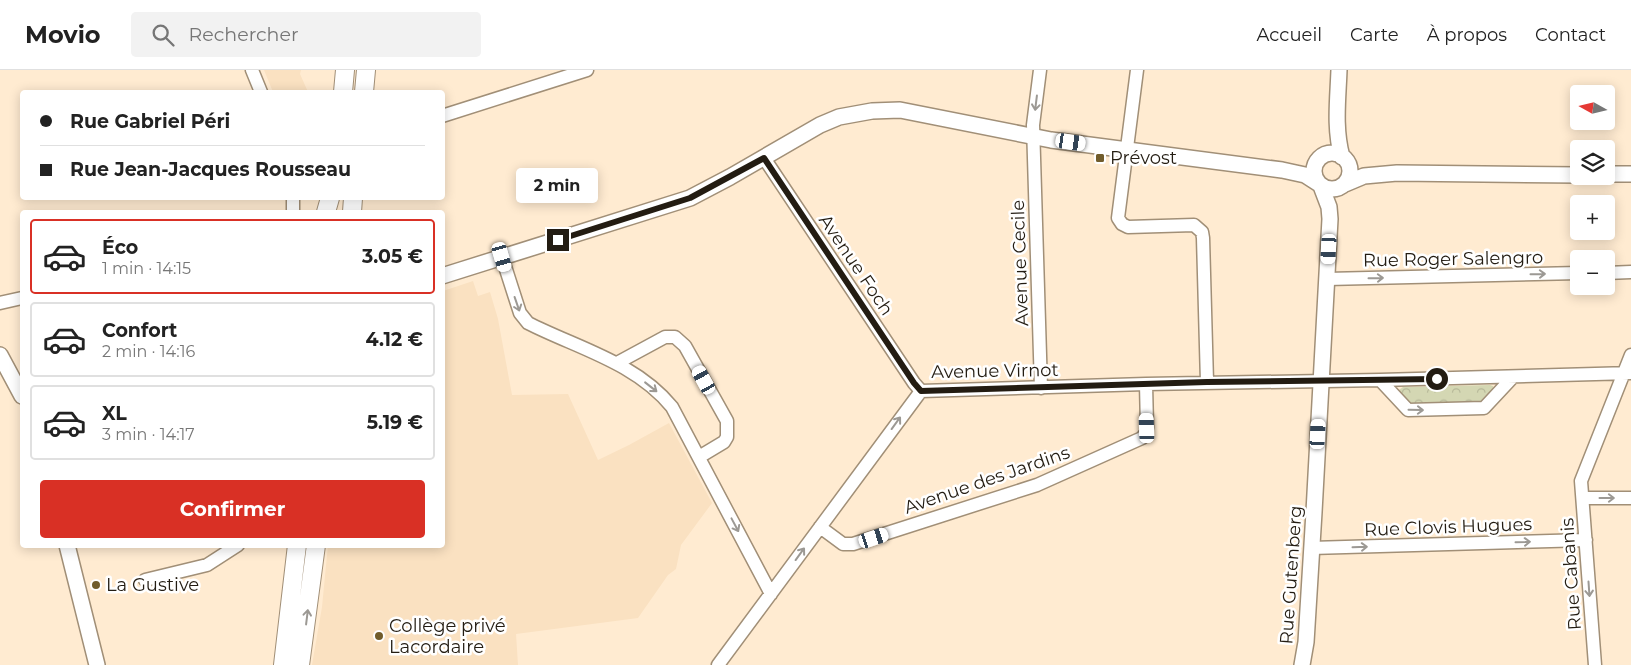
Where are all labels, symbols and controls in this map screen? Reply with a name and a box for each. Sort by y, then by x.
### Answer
search box [131,12,481,57]
text: Movio [25,20,101,49]
icon: search [149,21,177,49]
text: Rechercher [189,23,299,46]
text: Accueil [1257,24,1322,46]
text: Carte [1350,24,1399,46]
text: À propos [1427,24,1507,46]
text: Contact [1535,24,1606,46]
north arrow [1570,85,1615,130]
map controls [1570,85,1615,295]
one-way arrow [1031,95,1041,111]
text: Rue Gabriel Péri [70,110,230,133]
car [1055,132,1086,152]
button: layers [1570,140,1615,185]
place label: Prévost [1110,147,1177,169]
marker: Prévost [1094,152,1106,164]
text: Rue Jean-Jacques Rousseau [70,158,351,181]
callout: 2 min [517,168,599,202]
text: 2 min [534,176,580,195]
button: + [1570,195,1615,240]
street label: Avenue Cecile [1007,199,1033,327]
street label: Avenue Foch [814,210,898,320]
route end [547,229,569,251]
icon: car [42,234,87,279]
car [1320,234,1337,264]
text: Éco [102,236,138,259]
car [490,241,513,273]
text: 3.05 € [362,245,423,268]
street label: Rue Roger Salengro [1363,246,1543,272]
button: − [1570,250,1615,295]
text: 1 min · 14:15 [102,259,191,278]
one-way arrow [1530,269,1546,279]
one-way arrow [1368,273,1384,283]
one-way arrow [513,296,522,311]
icon: car [42,317,87,362]
text: Confort [102,319,177,342]
text: 4.12 € [365,328,423,351]
text: 2 min · 14:16 [102,342,195,361]
street label: Avenue Virnot [931,359,1059,383]
car [690,363,717,397]
route start [1426,368,1448,390]
one-way arrow [644,382,657,393]
icon: car [42,400,87,445]
text: XL [102,402,127,425]
one-way arrow [1408,405,1424,415]
text: 5.19 € [367,411,423,434]
car [1138,413,1155,443]
one-way arrow [891,417,902,430]
car [1309,419,1326,449]
text: 3 min · 14:17 [102,425,195,444]
street label: Avenue des Jardins [901,441,1073,519]
button: Confirmer [40,480,425,538]
one-way arrow [1598,493,1615,503]
street label: Rue Gutenberg [1275,505,1307,645]
street label: Rue Clovis Hugues [1364,513,1533,541]
one-way arrow [731,517,740,532]
street label: Rue Cabanis [1556,517,1586,631]
car [857,526,890,550]
one-way arrow [1514,538,1530,547]
one-way arrow [1352,542,1368,552]
one-way arrow [795,547,805,561]
place label: La Gustive [106,574,199,596]
marker: La Gustive [90,579,102,591]
one-way arrow [1585,581,1594,597]
one-way arrow [302,609,312,625]
place label: Collège privé Lacordaire [389,615,506,658]
marker: Collège privé Lacordaire [373,630,385,642]

